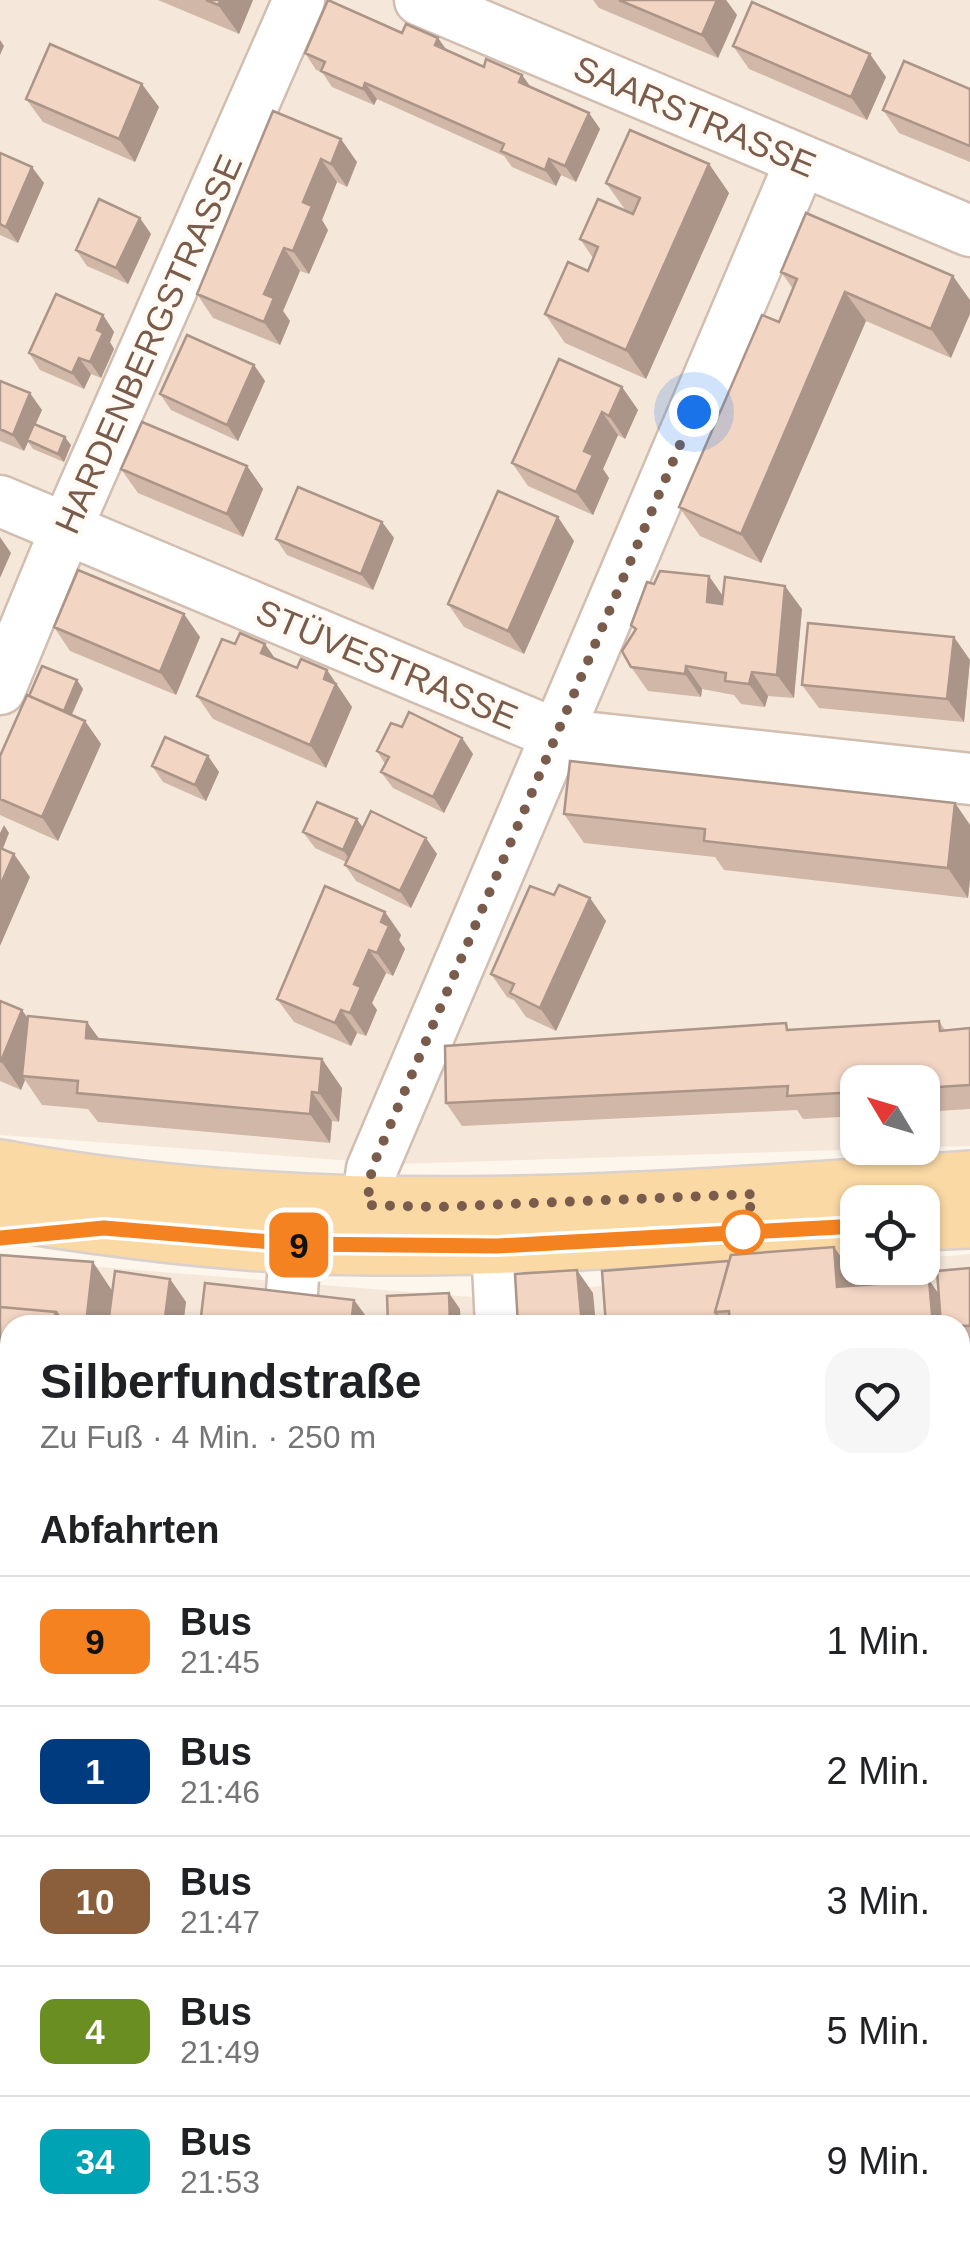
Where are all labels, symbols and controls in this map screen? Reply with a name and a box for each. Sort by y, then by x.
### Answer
street label: SAARSTRASSE [568,48,822,184]
street label: HARDENBERGSTRASSE [47,149,249,539]
your location [669,387,719,437]
street label: STÜVESTRASSE [250,591,524,737]
north arrow [840,1065,940,1165]
map controls [840,1065,940,1285]
button: locate [840,1185,940,1285]
unlabelled marker [722,1211,764,1253]
line badge: 9 [266,1212,332,1278]
text: 9 [289,1226,309,1265]
button: heart [825,1348,930,1453]
text: Silberfundstraße [40,1355,421,1408]
text: Zu Fuß · 4 Min. · 250 m [40,1419,376,1455]
text: Abfahrten [40,1509,219,1551]
text: Bus [180,1601,252,1643]
text: 1 Min. [827,1620,930,1662]
text: 9 [85,1622,105,1661]
text: 21:45 [180,1644,260,1680]
text: Bus [180,1731,252,1773]
text: 2 Min. [827,1750,930,1792]
text: 1 [85,1752,105,1791]
text: 21:46 [180,1774,260,1810]
text: Bus [180,1861,252,1903]
text: 3 Min. [827,1880,930,1922]
text: 10 [76,1882,114,1921]
text: 21:47 [180,1904,260,1940]
text: Bus [180,1991,252,2033]
text: 5 Min. [827,2010,930,2052]
text: 4 [85,2012,105,2051]
text: 21:49 [180,2034,260,2070]
text: Bus [180,2121,252,2163]
text: 9 Min. [827,2140,930,2182]
text: 34 [76,2142,114,2181]
text: 21:53 [180,2164,260,2200]

